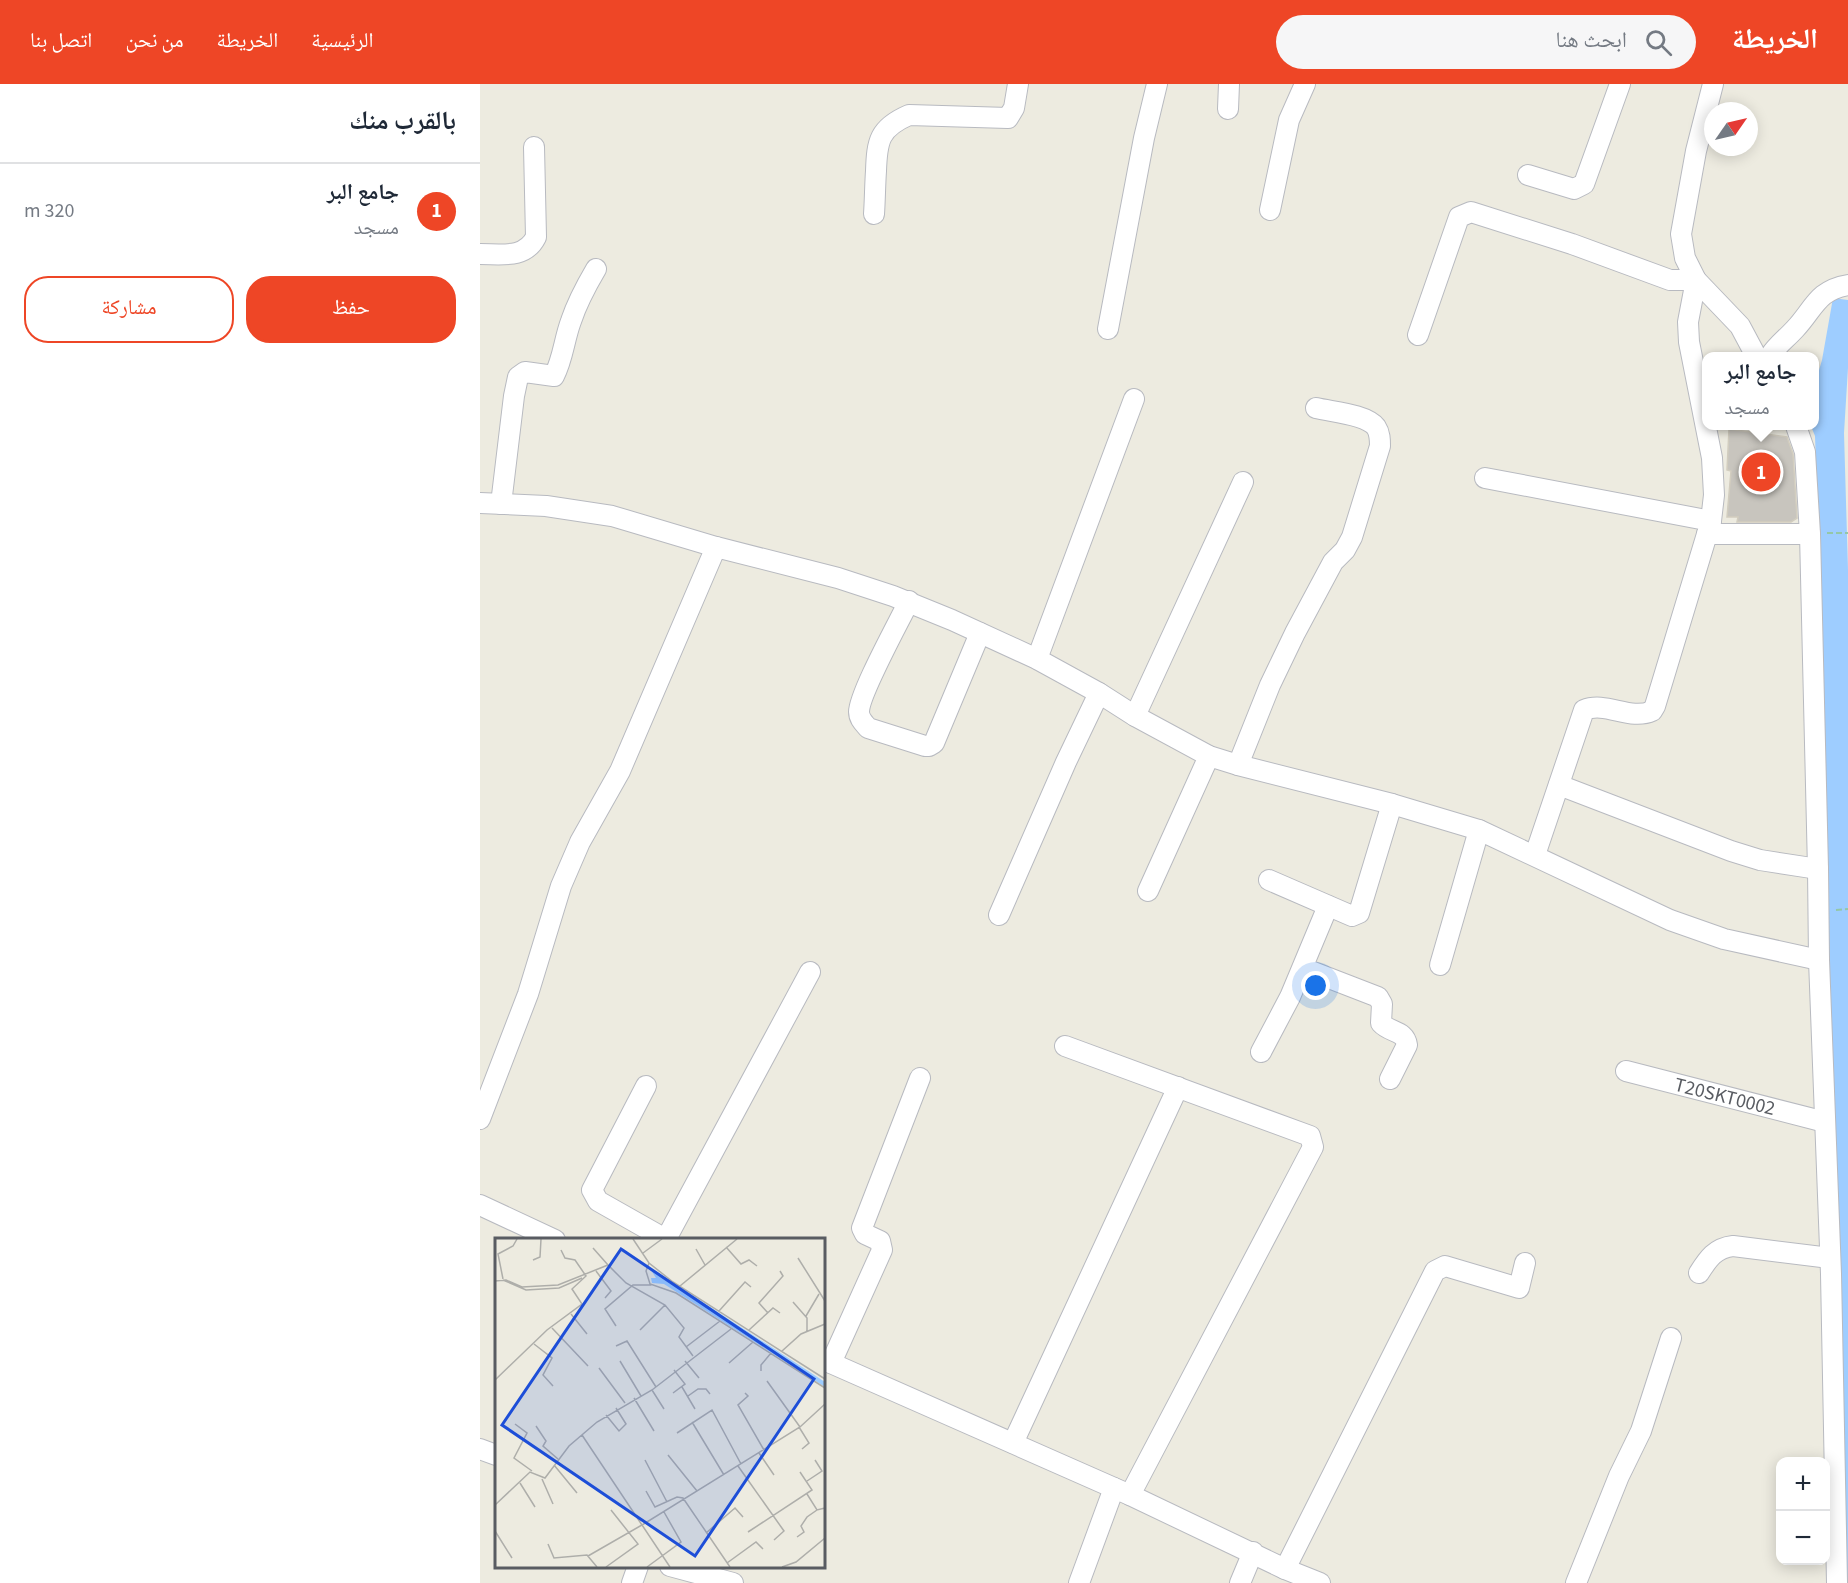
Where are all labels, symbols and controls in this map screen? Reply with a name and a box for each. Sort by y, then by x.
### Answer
search box [1276,15,1696,69]
text: الخريطة [1732,19,1818,59]
text: ابحث هنا [1556,24,1627,56]
text: اتصل بنا [30,25,92,55]
text: من نحن [125,25,183,55]
text: الخريطة [216,25,278,55]
text: الرئيسية [311,25,374,55]
icon: search [1642,26,1675,59]
text: بالقرب منك [349,102,456,139]
north arrow [1704,102,1758,156]
text: جامع البر [327,176,399,208]
text: 320 m [24,197,74,225]
text: 1 [431,197,442,225]
text: مسجد [354,214,399,242]
button: مشاركة [24,276,234,343]
button: حفظ [246,276,456,343]
popup [1702,352,1819,430]
text: جامع البر [1724,356,1797,388]
text: مسجد [1724,394,1770,422]
pin: 1 [1742,450,1780,494]
your location [1301,971,1330,1000]
street label: T20SKT0002 [1671,1071,1778,1123]
inset map [495,1238,825,1568]
map controls [1776,1457,1830,1565]
button: + [1776,1457,1830,1511]
button: − [1776,1511,1830,1565]

